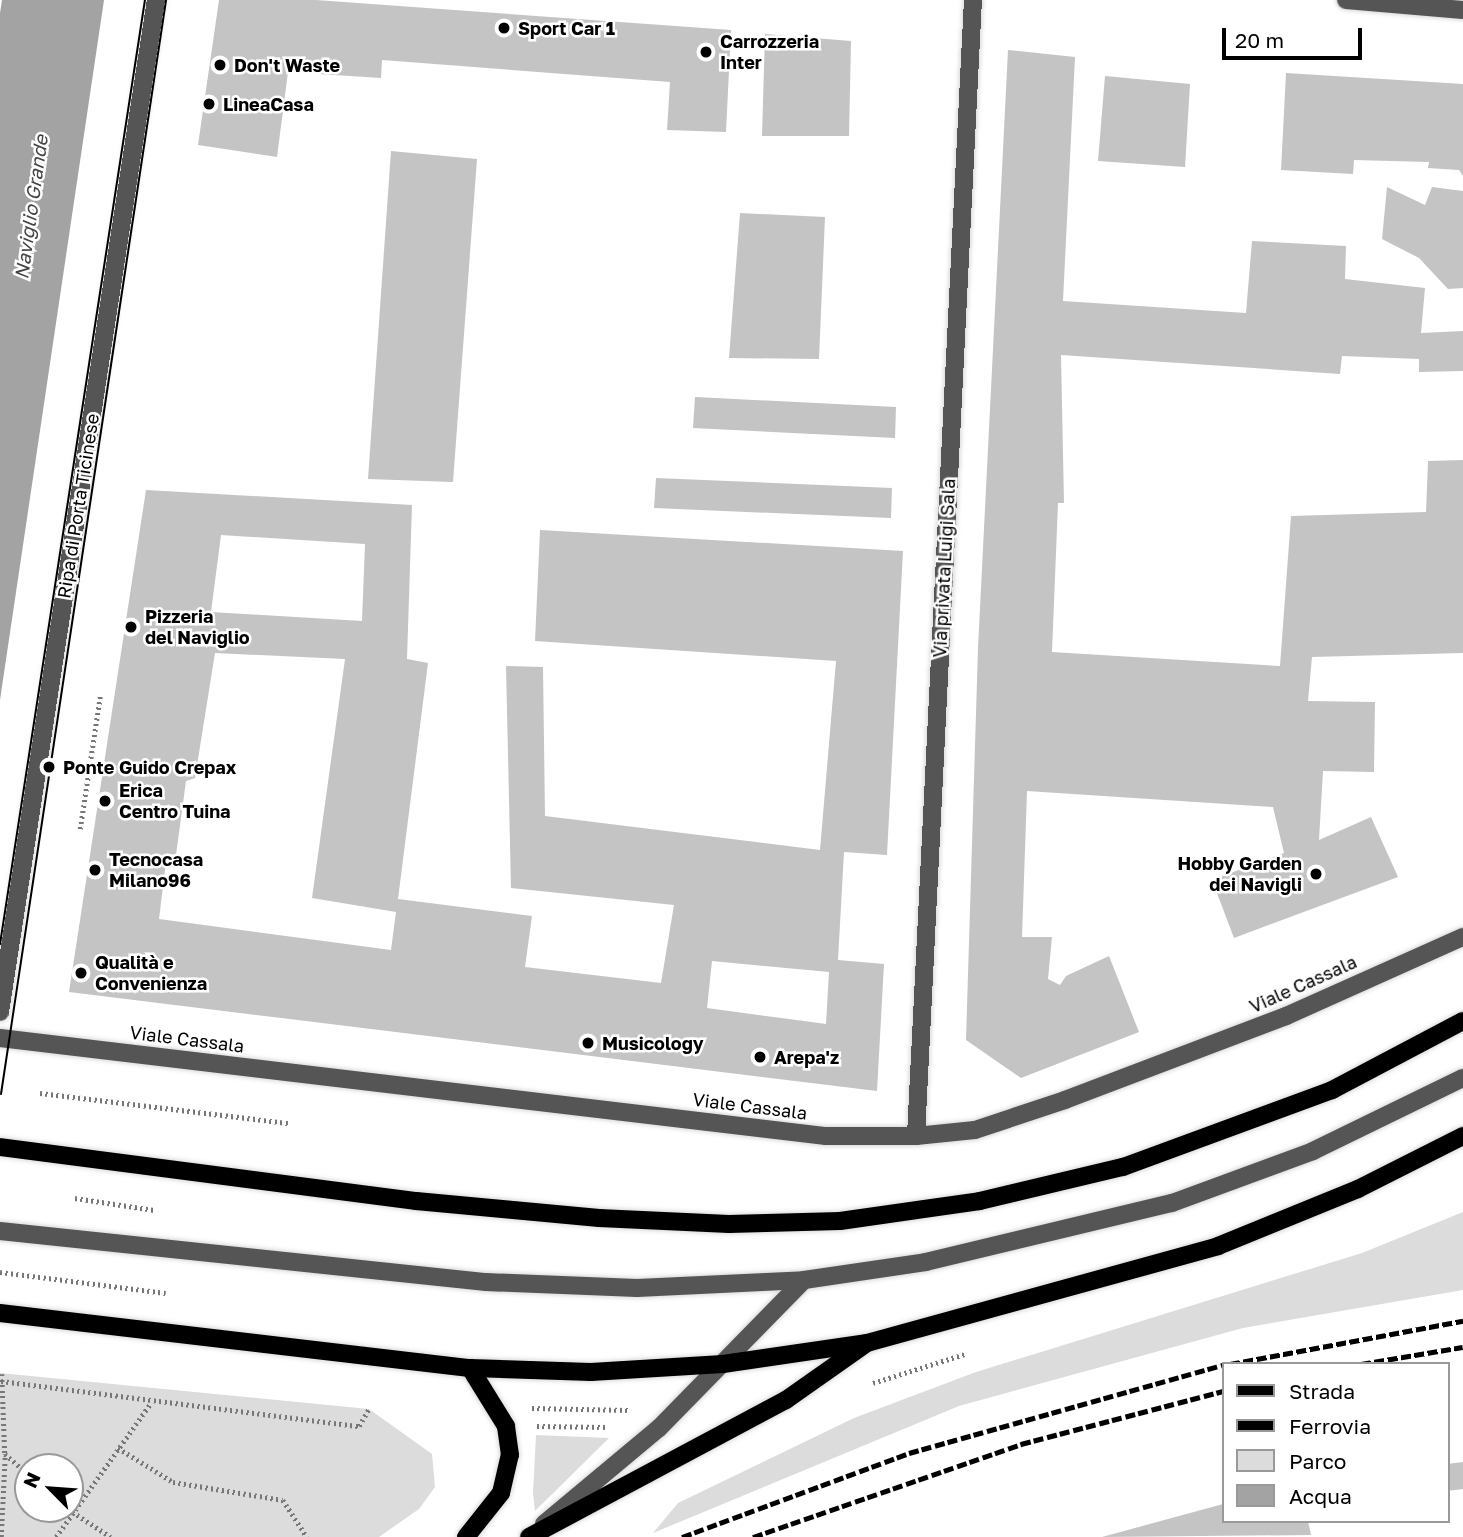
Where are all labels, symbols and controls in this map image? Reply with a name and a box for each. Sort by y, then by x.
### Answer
scale bar [1225,14,1365,58]
place label: Sport Car 1 [518,17,615,39]
marker: Sport Car 1 [496,20,512,36]
text: 20 m [1235,27,1284,53]
place label: Carrozzeria Inter [720,31,819,74]
marker: Carrozzeria Inter [698,44,714,60]
place label: Don't Waste [234,54,340,76]
marker: Don't Waste [212,57,228,73]
place label: LineaCasa [223,93,314,115]
marker: LineaCasa [201,96,217,112]
water label: Naviglio Grande [10,133,52,281]
street label: Ripa di Porta Ticinese [53,412,103,600]
street label: Via privata Luigi Sala [929,478,959,658]
place label: Pizzeria del Naviglio [145,606,250,648]
marker: Pizzeria del Naviglio [123,619,139,635]
place label: Ponte Guido Crepax [63,756,236,778]
marker: Ponte Guido Crepax [41,759,57,775]
place label: Erica Centro Tuina [119,780,230,822]
marker: Erica Centro Tuina [97,793,113,809]
place label: Tecnocasa Milano96 [109,849,203,892]
place label: Hobby Garden dei Navigli [1177,853,1302,896]
marker: Tecnocasa Milano96 [87,862,103,878]
marker: Hobby Garden dei Navigli [1308,866,1324,882]
street label: Viale Cassala [1246,951,1360,1017]
place label: Qualità e Convenienza [95,952,207,995]
marker: Qualità e Convenienza [73,965,89,981]
street label: Viale Cassala [129,1021,245,1057]
place label: Musicology [602,1032,704,1054]
marker: Musicology [580,1035,596,1051]
place label: Arepa'z [774,1046,839,1068]
marker: Arepa'z [752,1049,768,1065]
street label: Viale Cassala [692,1088,808,1124]
legend [1222,1362,1449,1523]
text: Strada [1289,1378,1355,1404]
text: Ferrovia [1289,1413,1371,1439]
text: Parco [1289,1448,1346,1474]
north arrow [14,1453,84,1523]
text: N [18,1468,45,1491]
text: Acqua [1289,1483,1352,1509]

